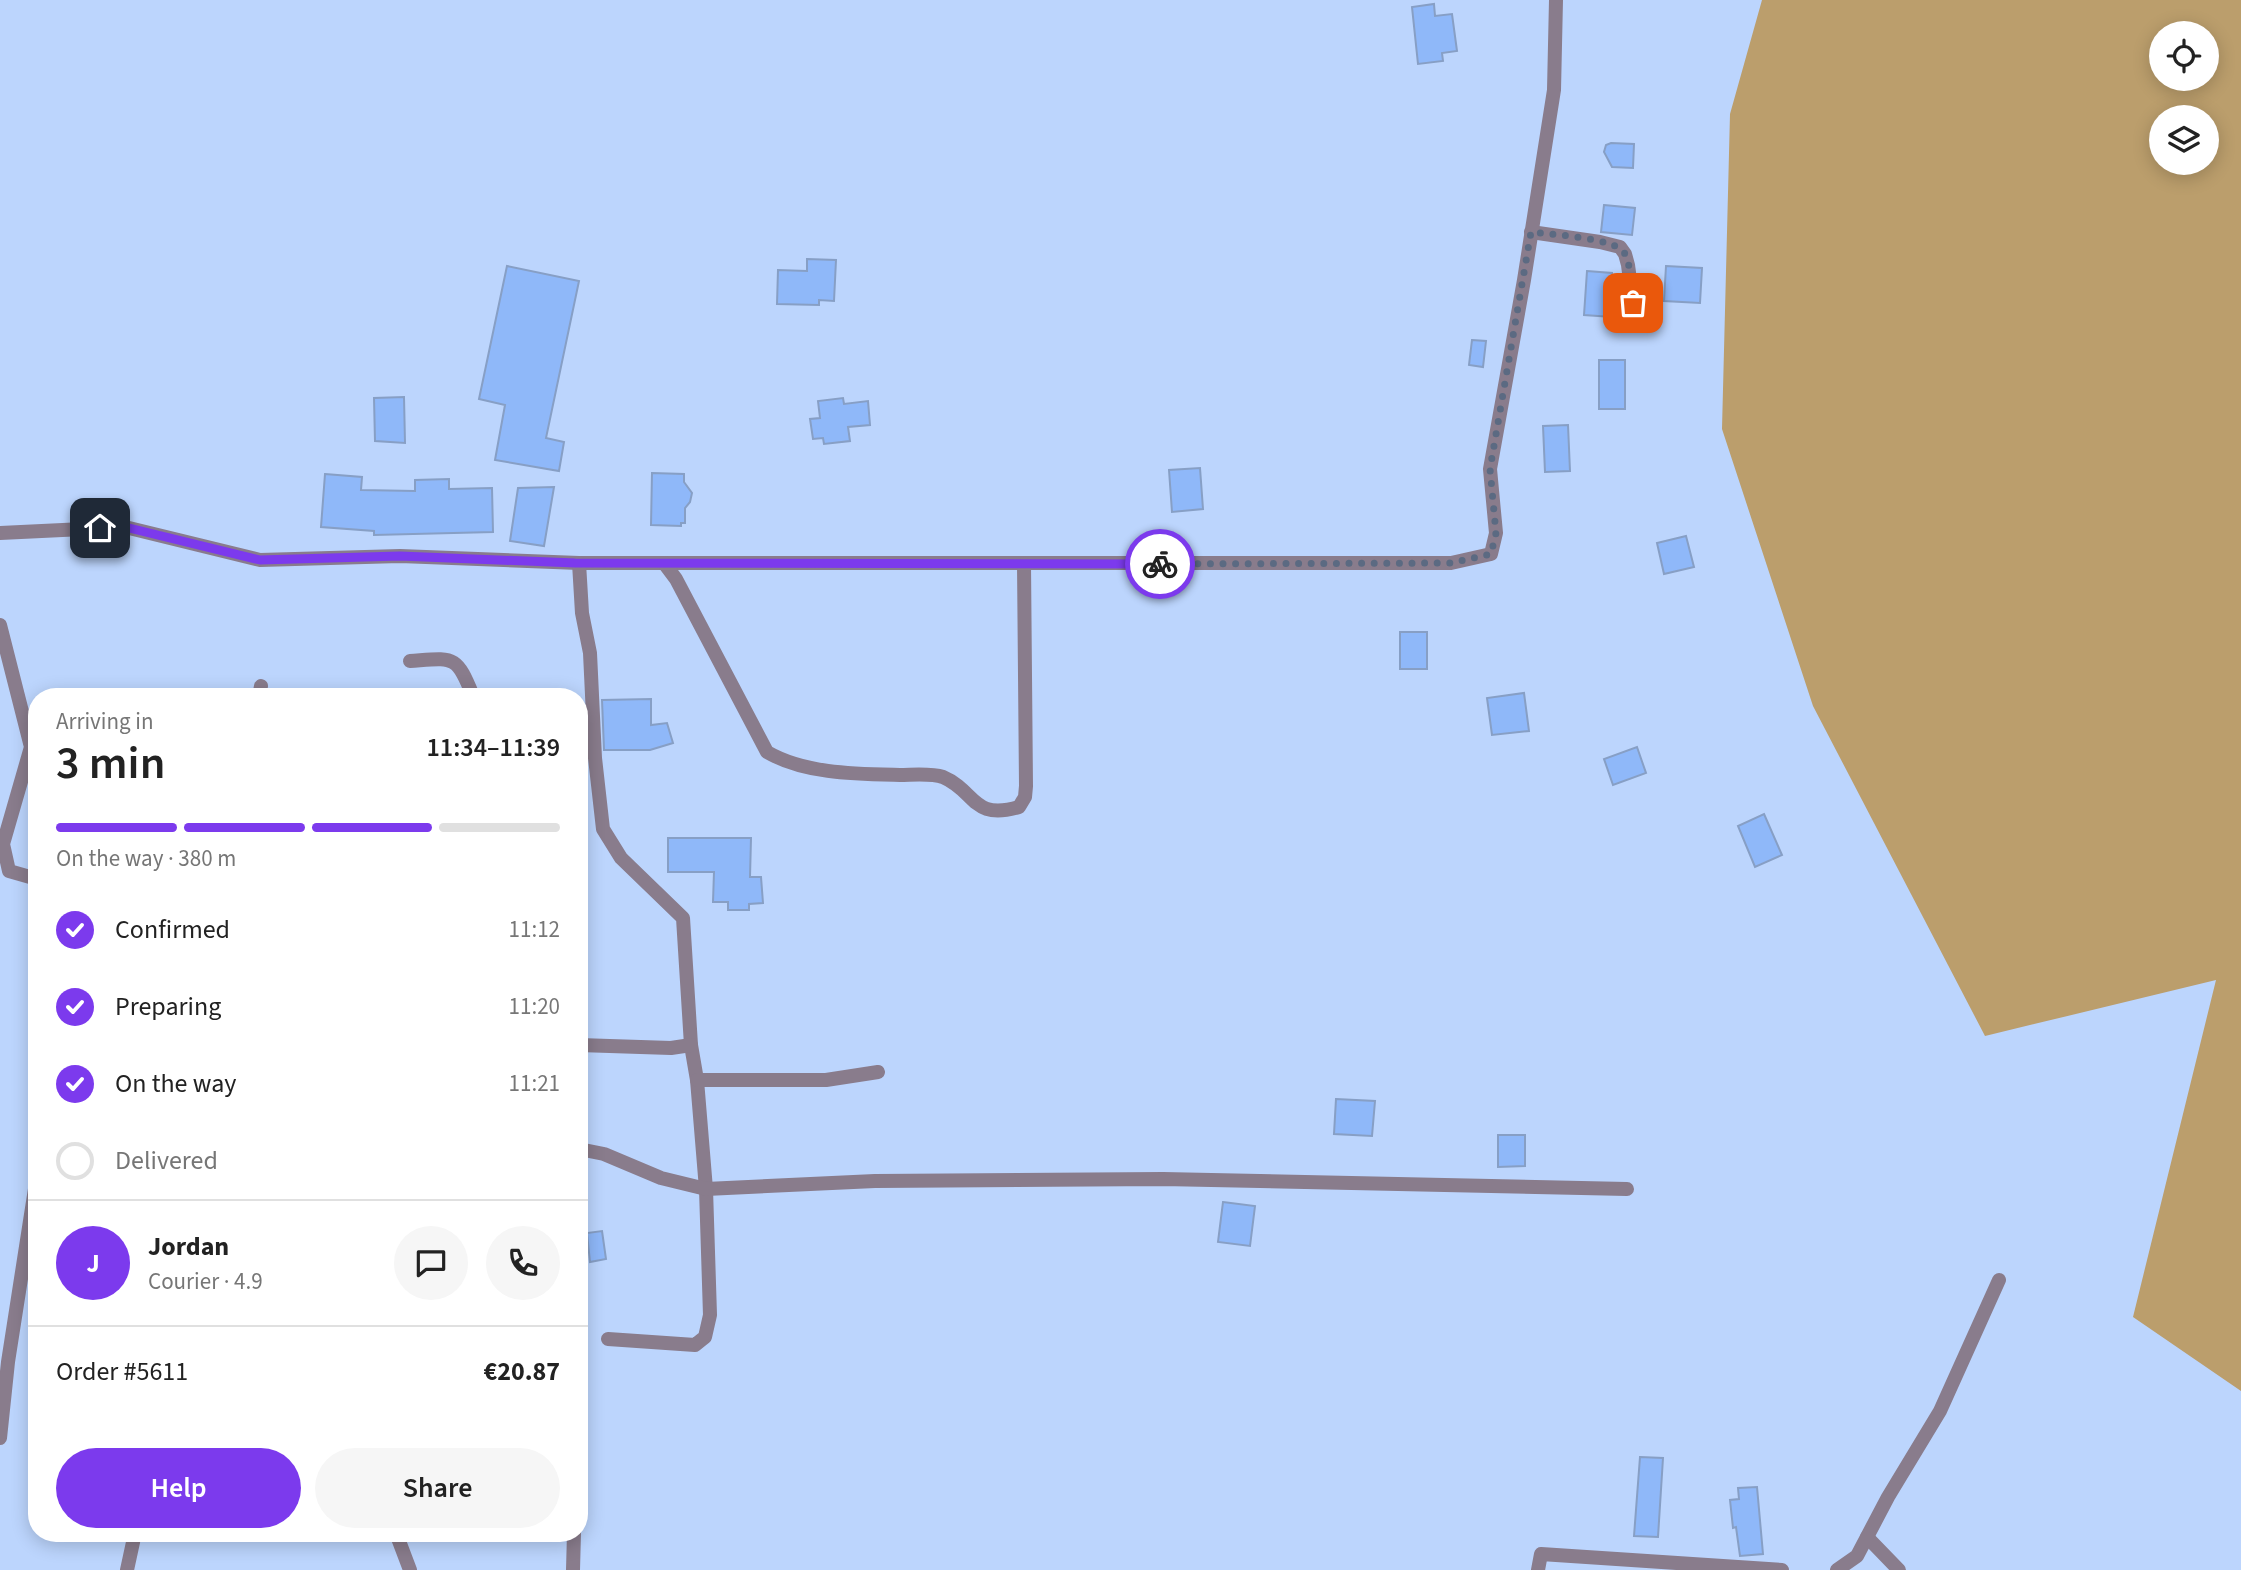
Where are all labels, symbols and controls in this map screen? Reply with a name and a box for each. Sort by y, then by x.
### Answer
map controls [2149,21,2219,175]
button: locate [2149,21,2219,91]
button: layers [2149,105,2219,175]
pin [1603,273,1663,333]
icon: bag [1614,284,1652,322]
pin [70,498,130,558]
icon: home [81,509,119,547]
courier [1125,529,1195,599]
icon: bike [1141,545,1179,583]
text: Arriving in [56,705,154,738]
text: 11:34–11:39 [427,729,560,766]
text: 3 min [56,731,165,796]
text: On the way · 380 m [56,842,236,875]
icon: check [56,911,94,949]
text: Confirmed [115,911,230,948]
text: 11:12 [509,913,560,946]
icon: check [56,988,94,1026]
text: Preparing [115,988,221,1025]
text: 11:20 [509,990,560,1023]
icon: check [56,1065,94,1103]
text: On the way [115,1065,236,1102]
text: 11:21 [509,1067,560,1100]
text: Delivered [115,1142,218,1179]
button: chat [394,1226,468,1300]
button: phone [486,1226,560,1300]
text: Jordan [148,1228,229,1265]
text: J [86,1245,100,1282]
text: Courier · 4.9 [148,1265,263,1298]
text: Order #5611 [56,1353,188,1390]
text: €20.87 [484,1353,560,1390]
button: Help [56,1448,301,1528]
button: Share [315,1448,560,1528]

